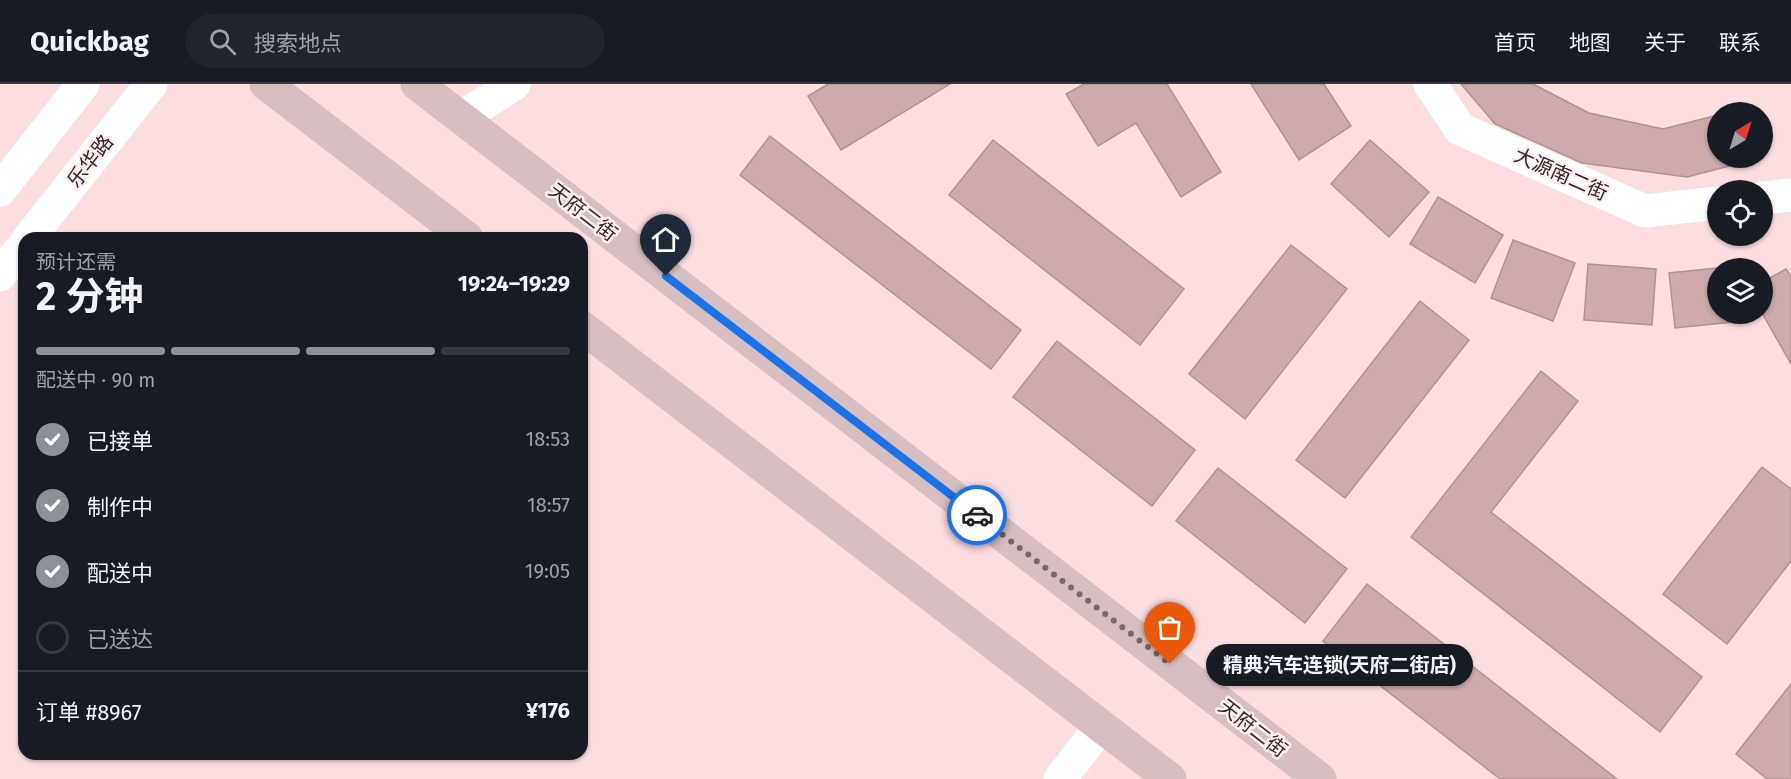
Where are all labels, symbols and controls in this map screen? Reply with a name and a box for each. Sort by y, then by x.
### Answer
search box [185,14,605,68]
text: Quickbag [30,25,149,58]
icon: search [206,25,239,58]
text: 搜索地点 [254,30,342,57]
text: 首页 [1494,30,1536,56]
text: 地图 [1569,30,1611,56]
text: 关于 [1644,30,1686,56]
text: 联系 [1719,30,1761,56]
north arrow [1707,102,1773,168]
map controls [1707,102,1773,324]
street label: 乐华路 [62,130,118,192]
street label: 大源南二街 [1510,143,1612,205]
street label: 天府二街 [544,178,622,246]
button: locate [1707,180,1773,246]
pin [640,214,691,276]
icon: home [649,223,682,256]
text: 预计还需 [36,250,116,274]
button: layers [1707,258,1773,324]
text: 19:24–19:29 [458,270,570,297]
text: 2 分钟 [36,274,143,320]
text: 配送中 · 90 m [36,368,156,392]
icon: check [36,423,69,456]
text: 18:53 [526,427,570,451]
text: 已接单 [87,428,153,455]
courier [947,485,1007,545]
icon: check [36,489,69,522]
text: 18:57 [527,493,570,517]
text: 制作中 [87,494,153,521]
icon: car [961,499,994,532]
icon: check [36,555,69,588]
text: 19:05 [525,559,570,583]
text: 配送中 [87,560,153,587]
pin [1144,602,1195,664]
icon: bag [1153,611,1186,644]
text: 已送达 [87,626,153,653]
callout: 精典汽车连锁(天府二街店) [1206,643,1473,685]
text: 精典汽车连锁(天府二街店) [1223,653,1456,677]
street label: 天府二街 [1214,694,1292,762]
text: ¥176 [526,697,570,724]
text: 订单 #8967 [36,699,141,726]

